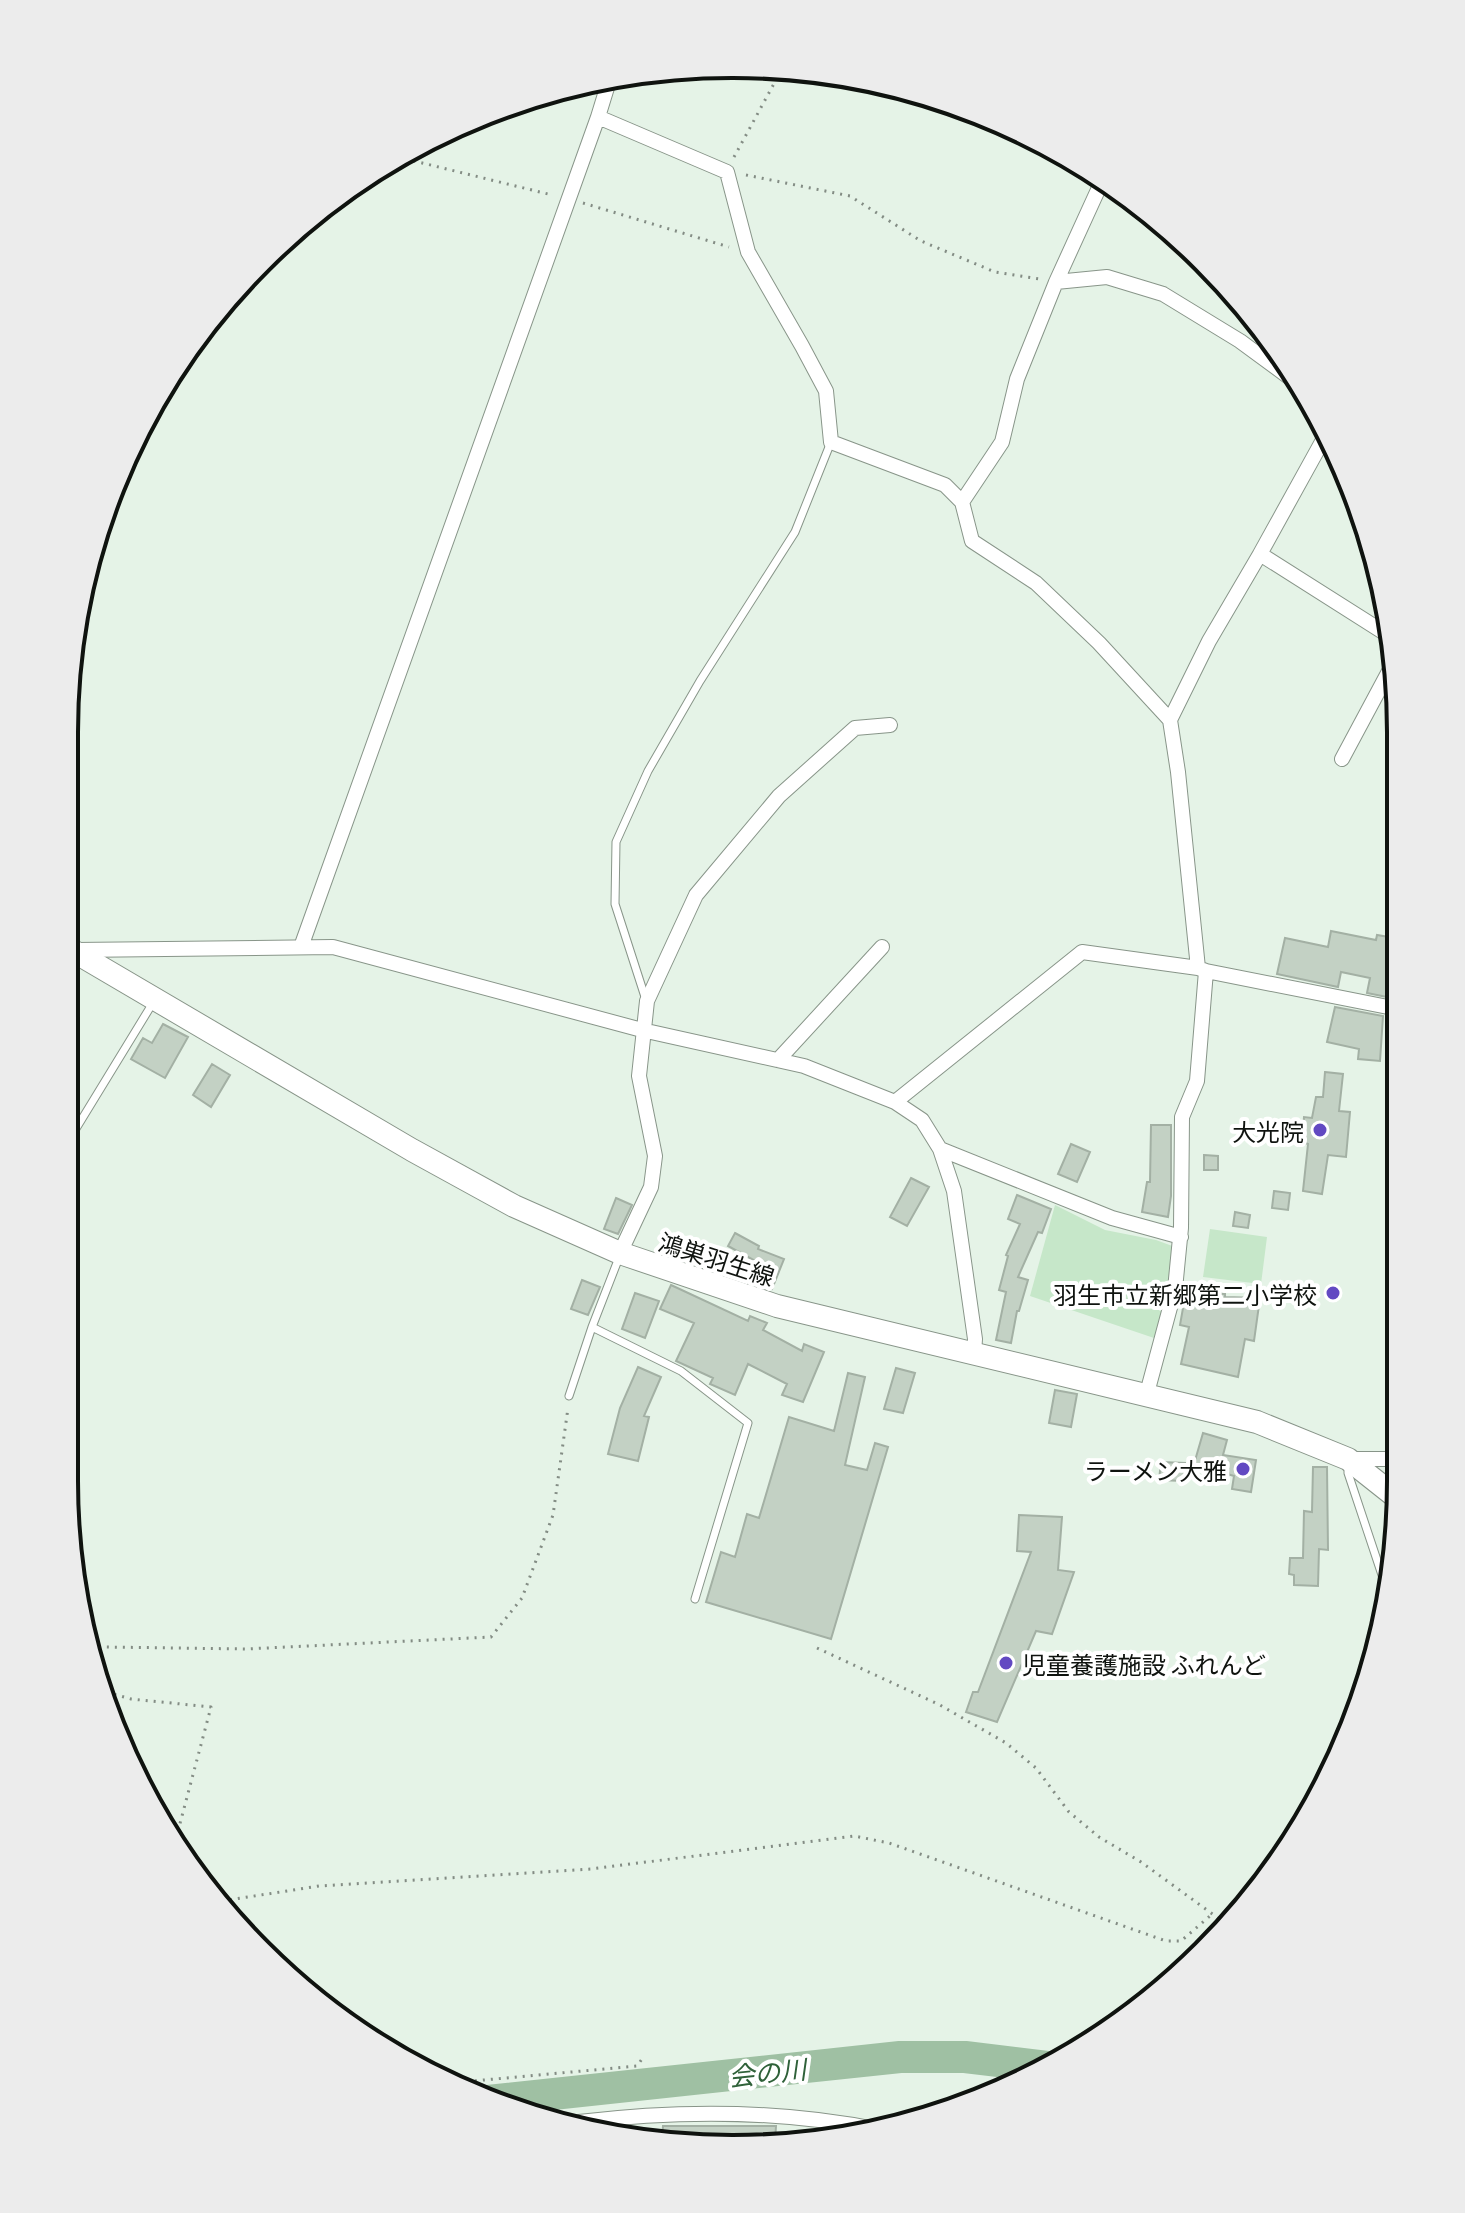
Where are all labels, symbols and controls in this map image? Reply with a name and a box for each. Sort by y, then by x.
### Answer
place label: 大光院 [1232,1113,1304,1148]
marker: 大光院 [1311,1121,1329,1139]
street label: 鴻巣羽生線 [655,1223,779,1293]
place label: 羽生市立新郷第二小学校 [1053,1276,1317,1311]
marker: 羽生市立新郷第二小学校 [1324,1284,1342,1302]
place label: ラーメン大雅 [1084,1452,1227,1487]
marker: ラーメン大雅 [1234,1460,1252,1478]
place label: 児童養護施設 ふれんど [1022,1646,1266,1681]
marker: 児童養護施設 ふれんど [997,1654,1015,1672]
water label: 会の川 [726,2047,811,2094]

